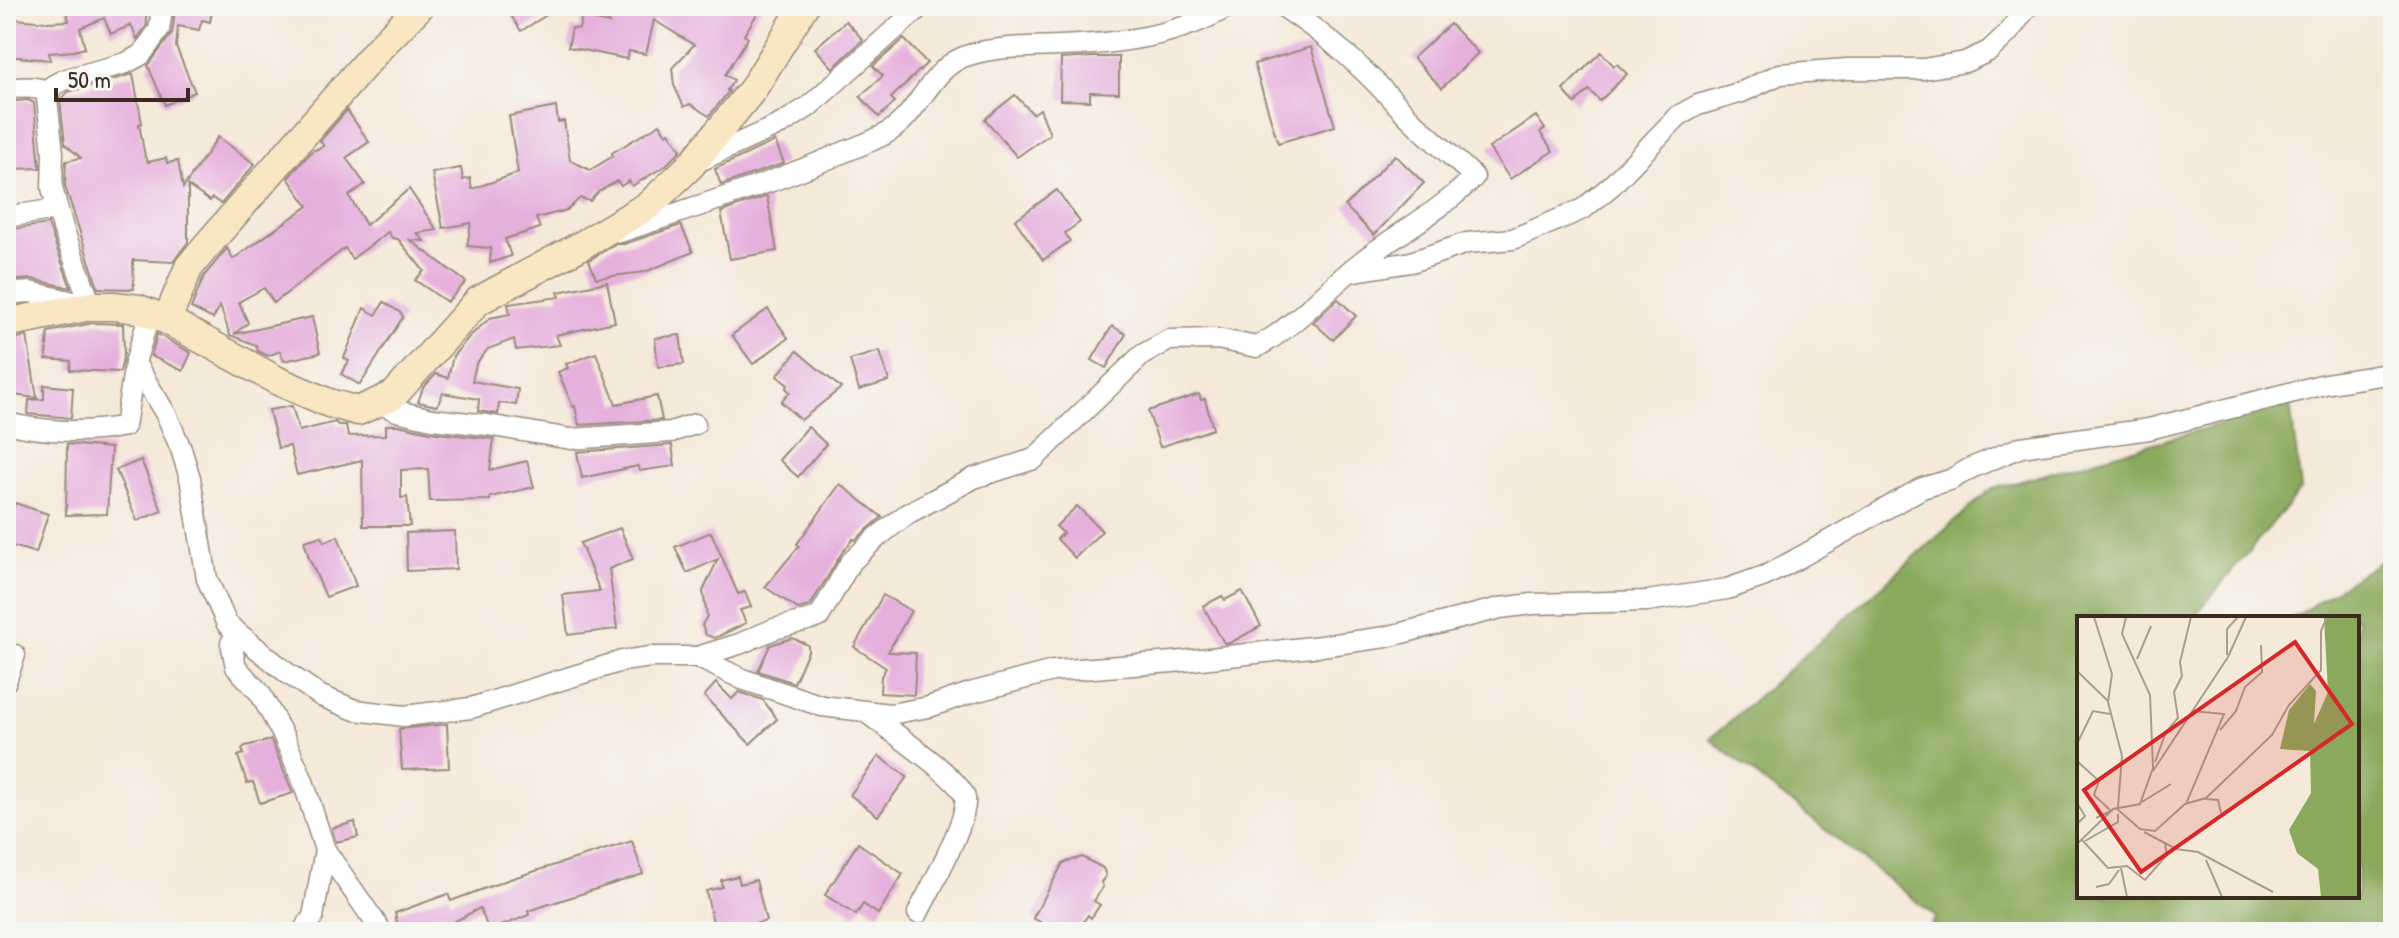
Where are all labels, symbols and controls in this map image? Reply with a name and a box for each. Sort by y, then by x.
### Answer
scale bar [56,52,188,102]
text: 50 m [68,63,111,95]
inset map [2077,616,2359,898]

